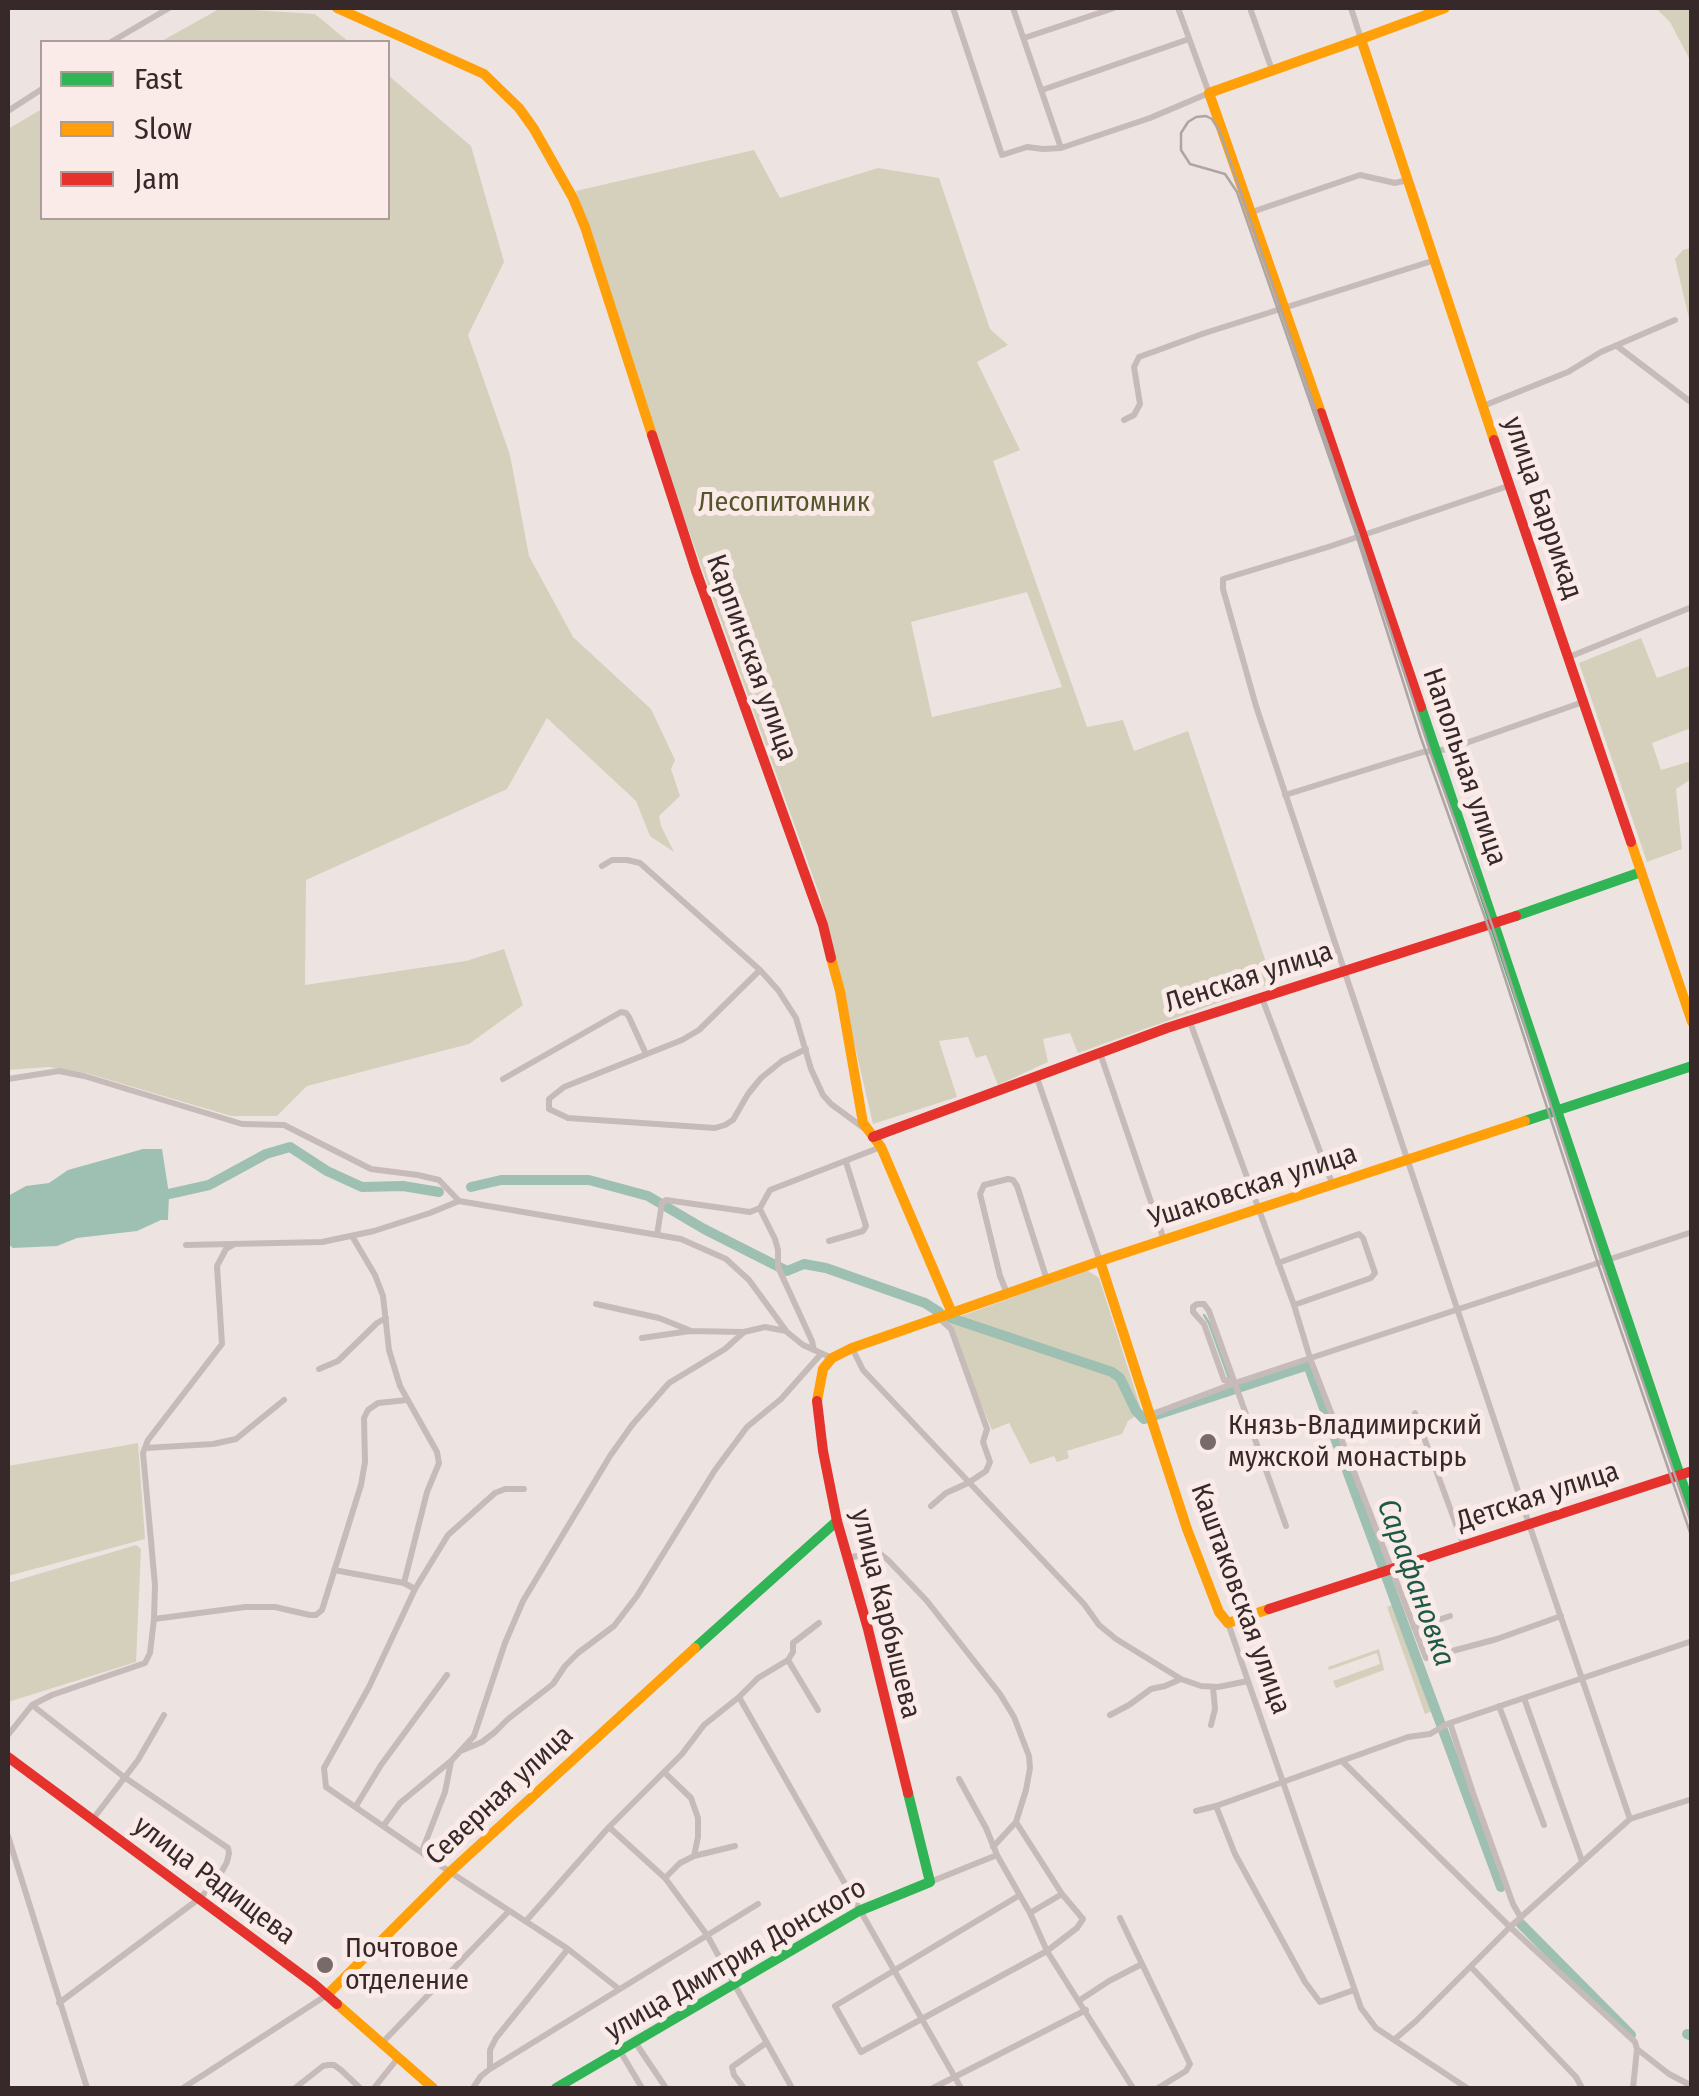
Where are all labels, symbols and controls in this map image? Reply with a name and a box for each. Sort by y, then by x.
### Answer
legend [40,40,390,220]
text: Fast [134,61,182,97]
text: Slow [134,111,192,147]
text: Jam [134,161,180,197]
street label: улица Баррикад [1495,412,1589,604]
park label: Лесопитомник [698,486,870,520]
street label: Карпинская улица [698,550,804,766]
street label: Напольная улица [1414,664,1514,870]
street label: Ленская улица [1161,935,1337,1021]
street label: Ушаковская улица [1145,1137,1361,1237]
place label: Князь-Владимирский мужской монастырь [1228,1409,1482,1475]
marker: Князь-Владимирский мужской монастырь [1197,1431,1219,1453]
street label: Детская улица [1453,1455,1623,1539]
street label: Каштаковская улица [1183,1479,1297,1719]
water label: Сарафановка [1368,1494,1462,1672]
street label: улица Карбышева [843,1506,927,1722]
street label: Северная улица [419,1719,581,1873]
street label: улица Радищева [126,1809,302,1953]
street label: улица Дмитрия Донского [599,1871,873,2049]
place label: Почтовое отделение [345,1932,469,1998]
marker: Почтовое отделение [314,1954,336,1976]

